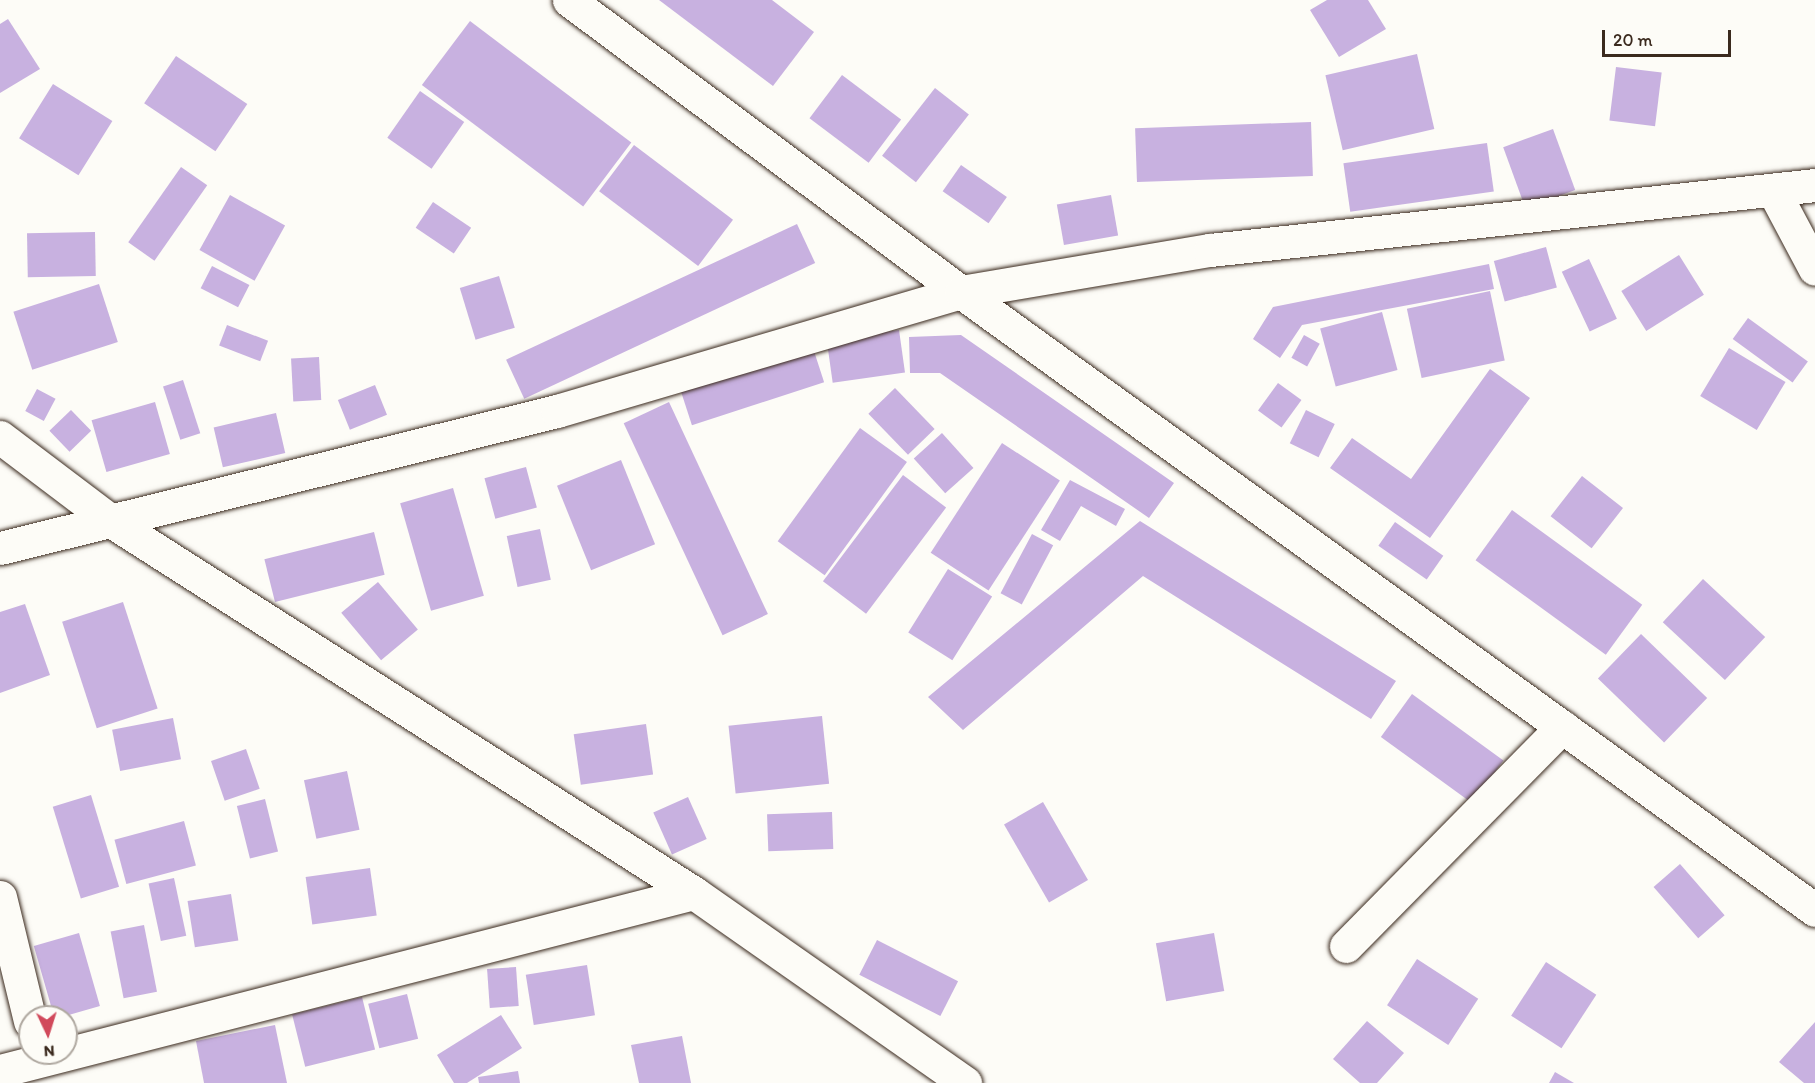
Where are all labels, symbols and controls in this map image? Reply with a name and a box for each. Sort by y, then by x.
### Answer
scale bar [1605,18,1734,56]
text: 20 m [1613,29,1653,51]
north arrow [18,1005,78,1065]
text: N [43,1042,55,1061]

